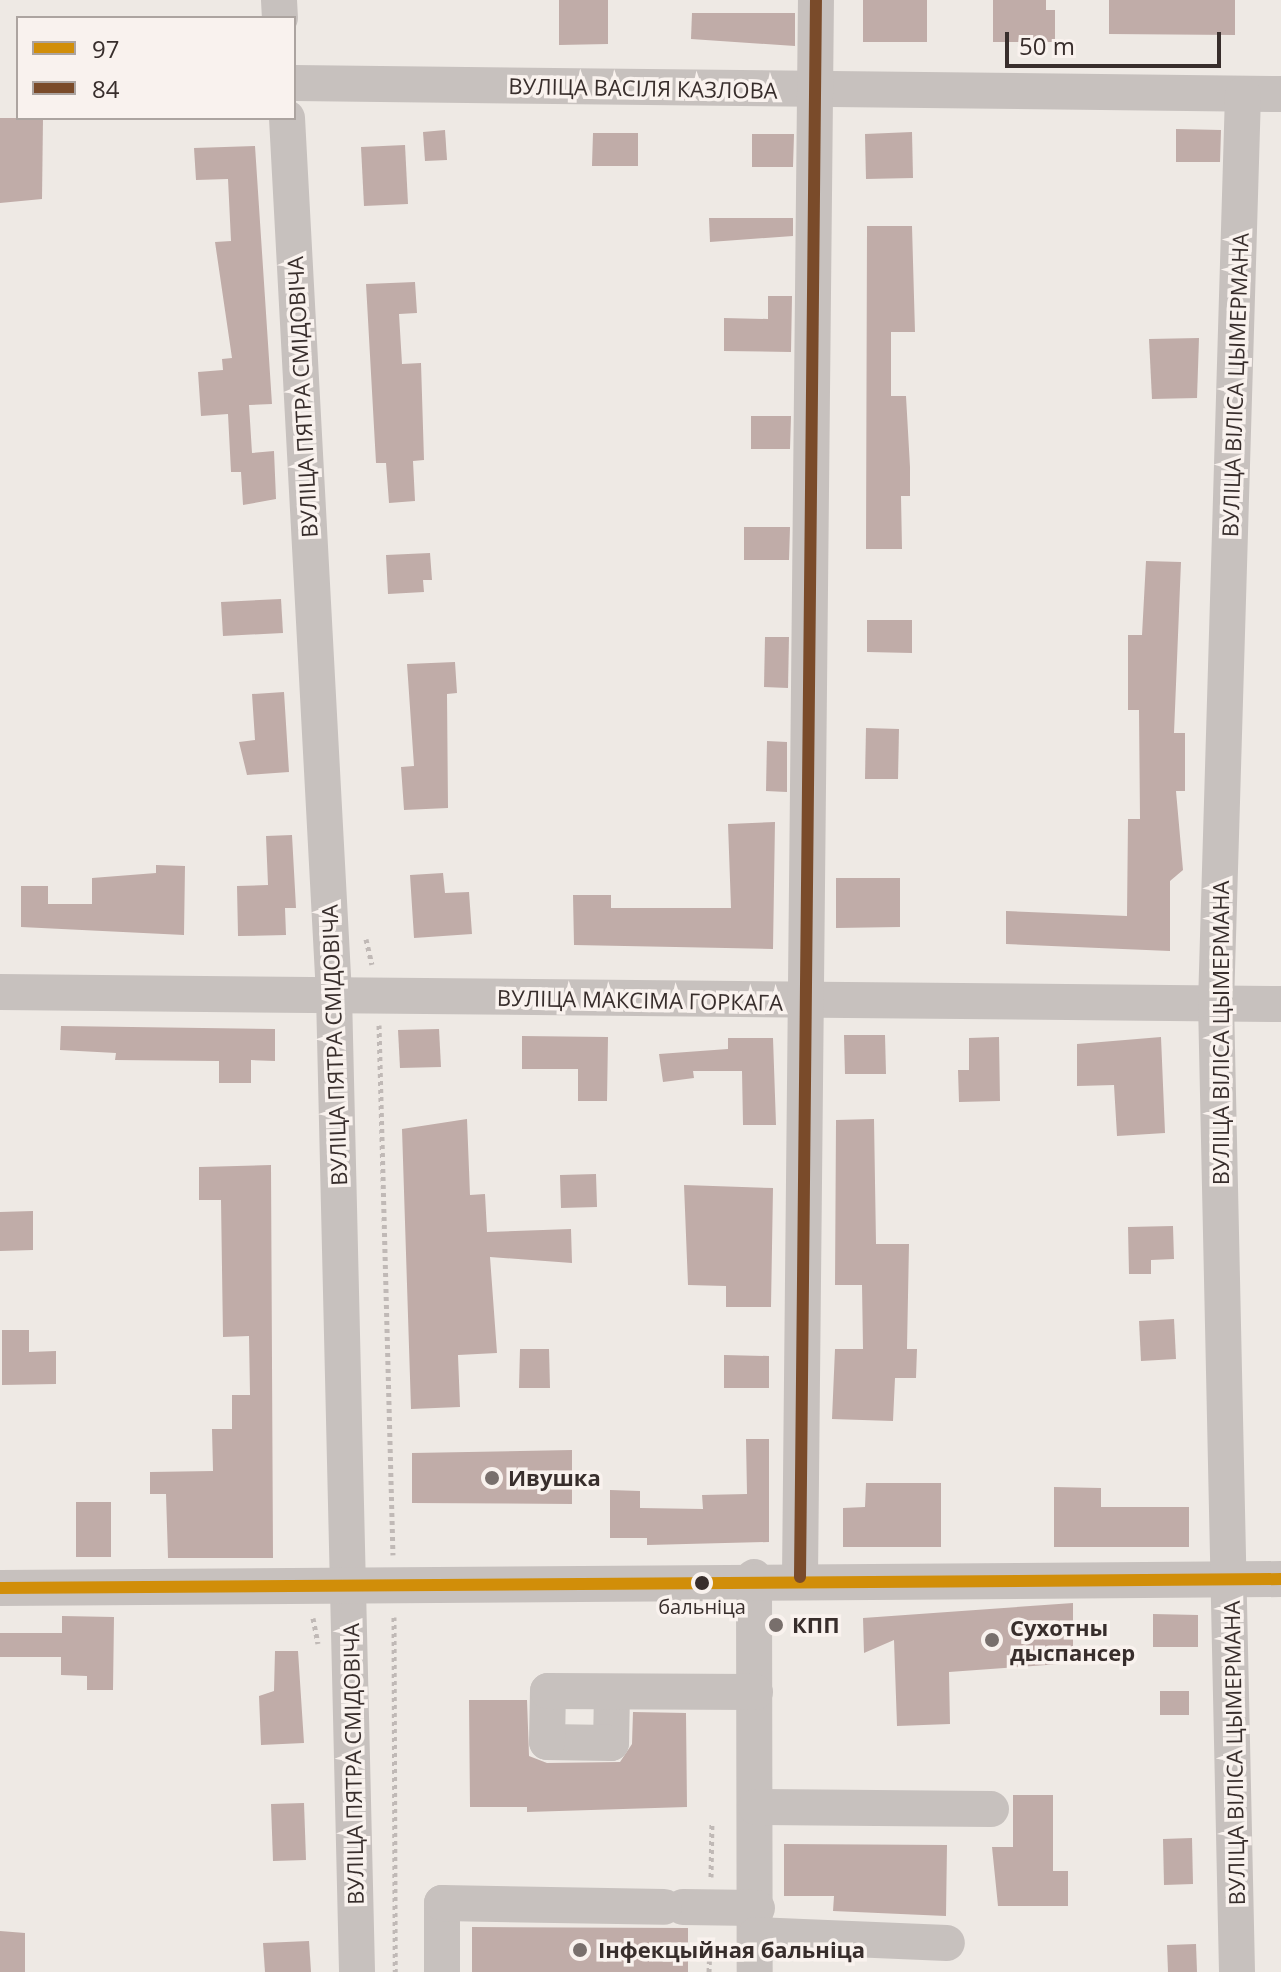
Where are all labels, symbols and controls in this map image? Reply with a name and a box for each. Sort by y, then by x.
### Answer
legend [16,16,296,120]
scale bar [1009,16,1225,66]
text: 50 m [1019,29,1075,62]
text: 97 [92,32,119,65]
text: 84 [92,72,119,105]
street label: ВУЛІЦА ВАСІЛЯ КАЗЛОВА [508,72,778,104]
street label: ВУЛІЦА ВІЛІСА ЦЫМЕРМАНА [1216,232,1254,538]
street label: ВУЛІЦА ПЯТРА СМІДОВІЧА [281,256,323,538]
street label: ВУЛІЦА ВІЛІСА ЦЫМЕРМАНА [1208,881,1234,1185]
street label: ВУЛІЦА ПЯТРА СМІДОВІЧА [316,904,352,1186]
street label: ВУЛІЦА МАКСІМА ГОРКАГА [497,984,783,1016]
place label: Ивушка [508,1465,601,1491]
marker: Ивушка [483,1469,501,1487]
marker: бальніца [694,1575,710,1591]
place label: бальніца [658,1594,746,1618]
street label: ВУЛІЦА ВІЛІСА ЦЫМЕРМАНА [1218,1600,1250,1906]
place label: КПП [792,1612,840,1638]
place label: Сухотны дыспансер [1010,1614,1135,1666]
marker: КПП [767,1616,785,1634]
street label: ВУЛІЦА ПЯТРА СМІДОВІЧА [337,1623,369,1905]
marker: Сухотны дыспансер [981,1629,1003,1651]
place label: Інфекцыйная бальніца [598,1937,865,1963]
marker: Інфекцыйная бальніца [569,1939,591,1961]

